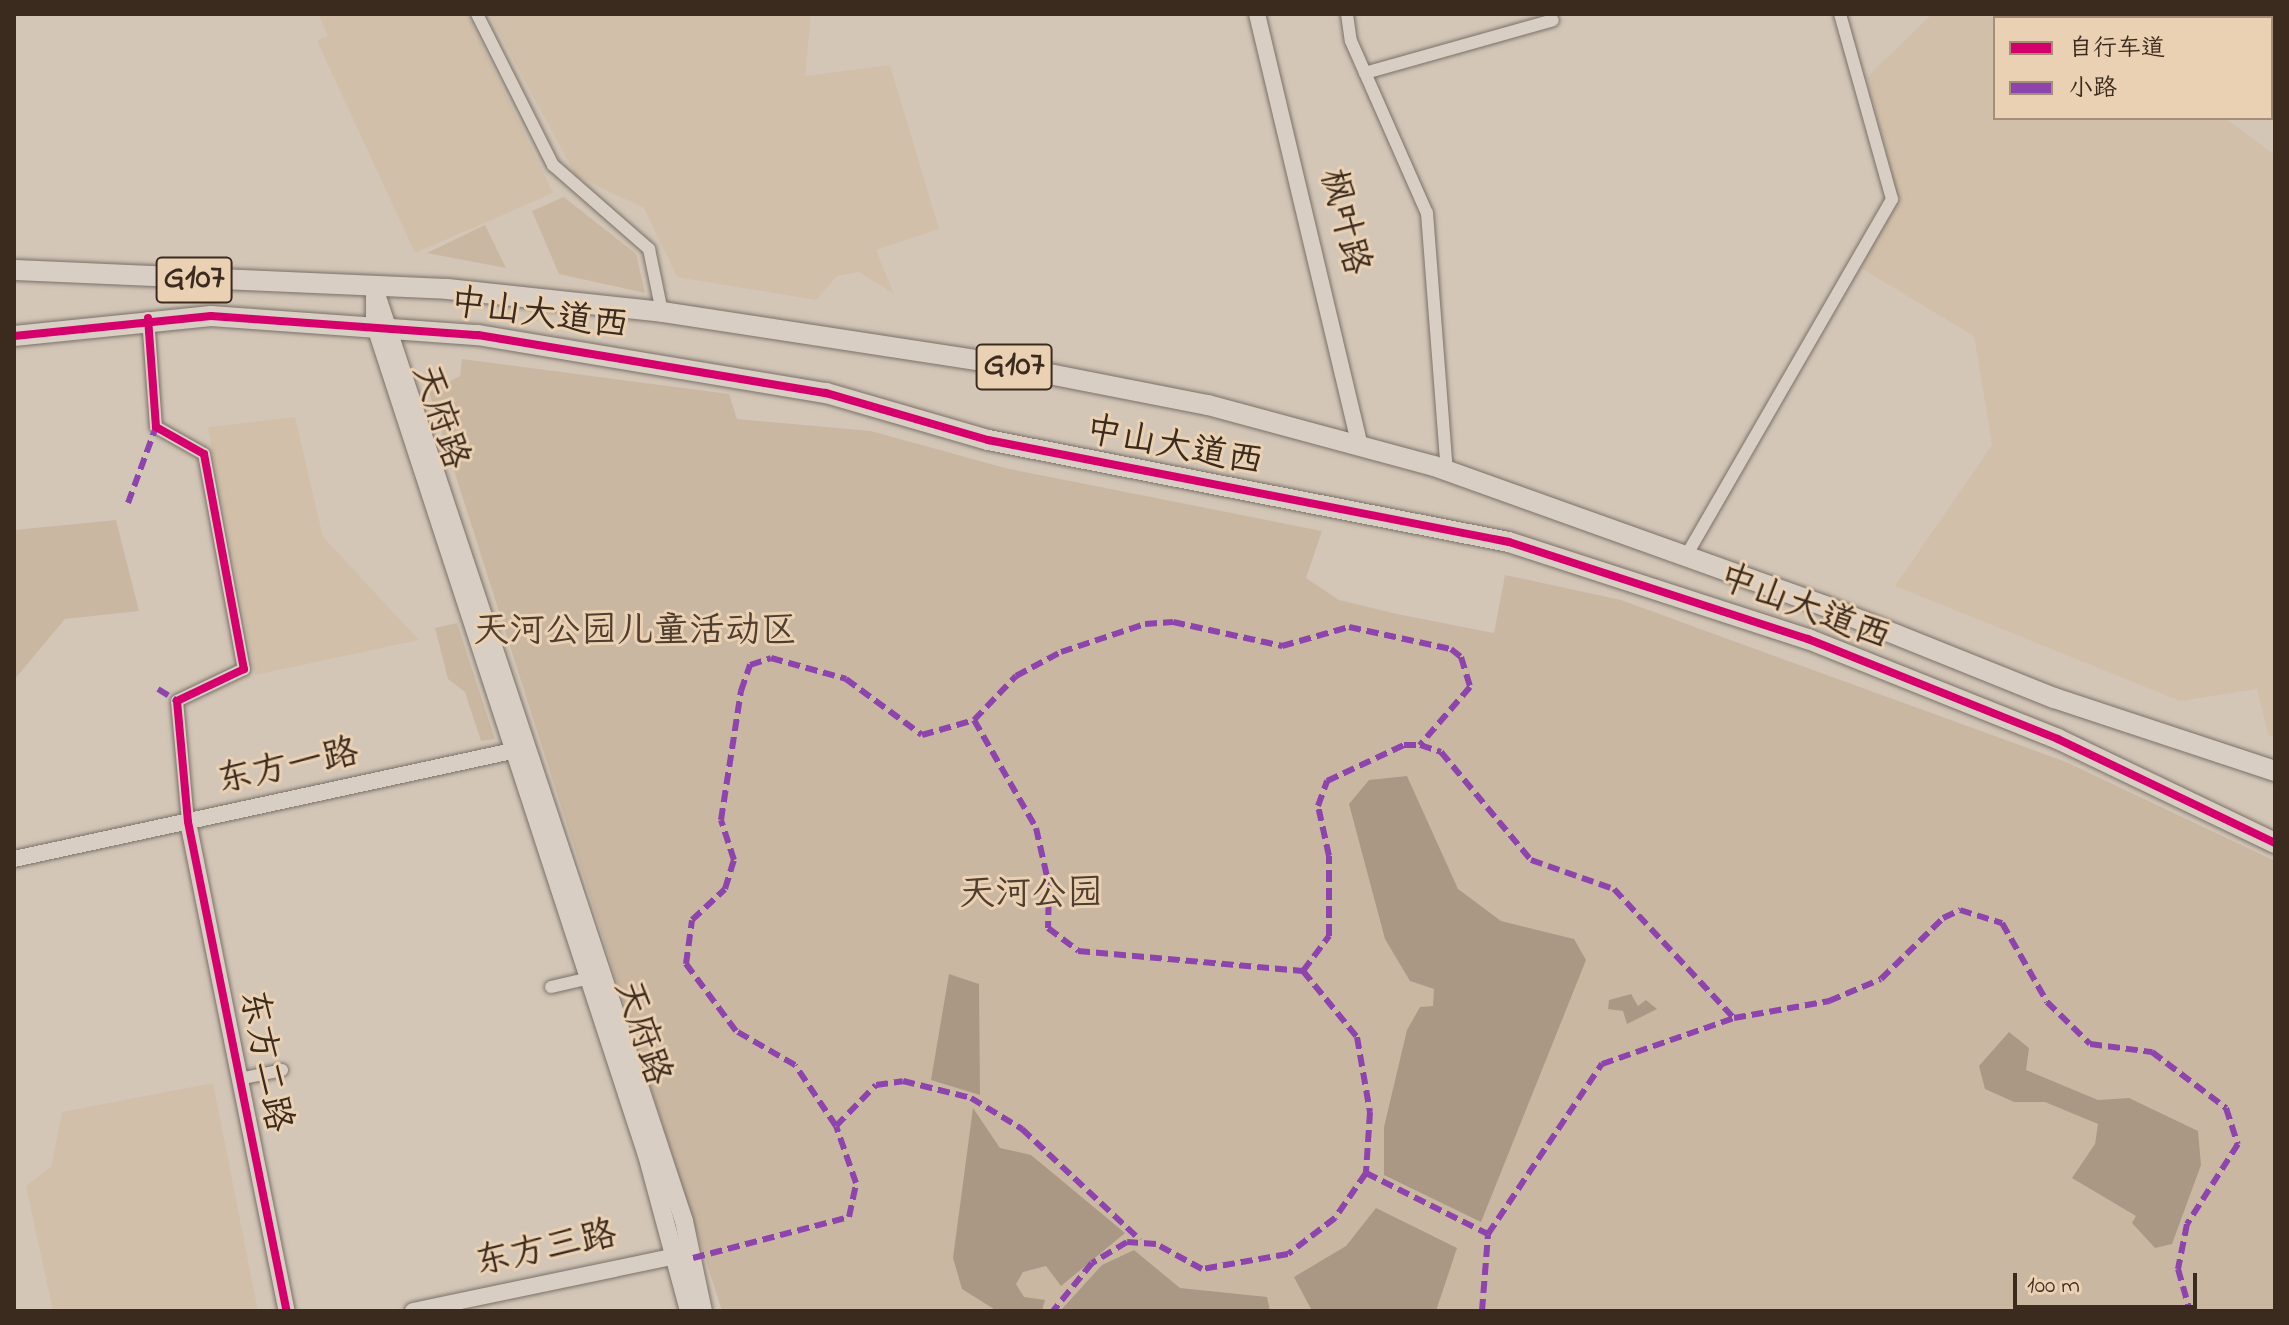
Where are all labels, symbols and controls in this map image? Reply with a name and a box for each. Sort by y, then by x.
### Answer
legend [1993,16,2273,120]
text: 自行车道 [2069,32,2165,67]
text: 小路 [2069,72,2117,107]
street label: 枫叶路 [1309,164,1377,280]
road number: G107 [154,250,234,310]
street label: 中山大道西 [447,282,631,350]
road number: G107 [974,337,1054,397]
street label: 天府路 [402,359,476,475]
street label: 中山大道西 [1082,410,1266,486]
street label: 中山大道西 [1712,557,1896,661]
park label: 天河公园儿童活动区 [473,611,797,655]
street label: 东方一路 [213,732,363,804]
park label: 天河公园 [959,874,1103,918]
street label: 天府路 [604,975,678,1091]
street label: 东方二路 [229,986,299,1136]
street label: 东方三路 [471,1214,621,1286]
scale bar [2017,1257,2201,1307]
text: 100 m [2027,1269,2080,1304]

